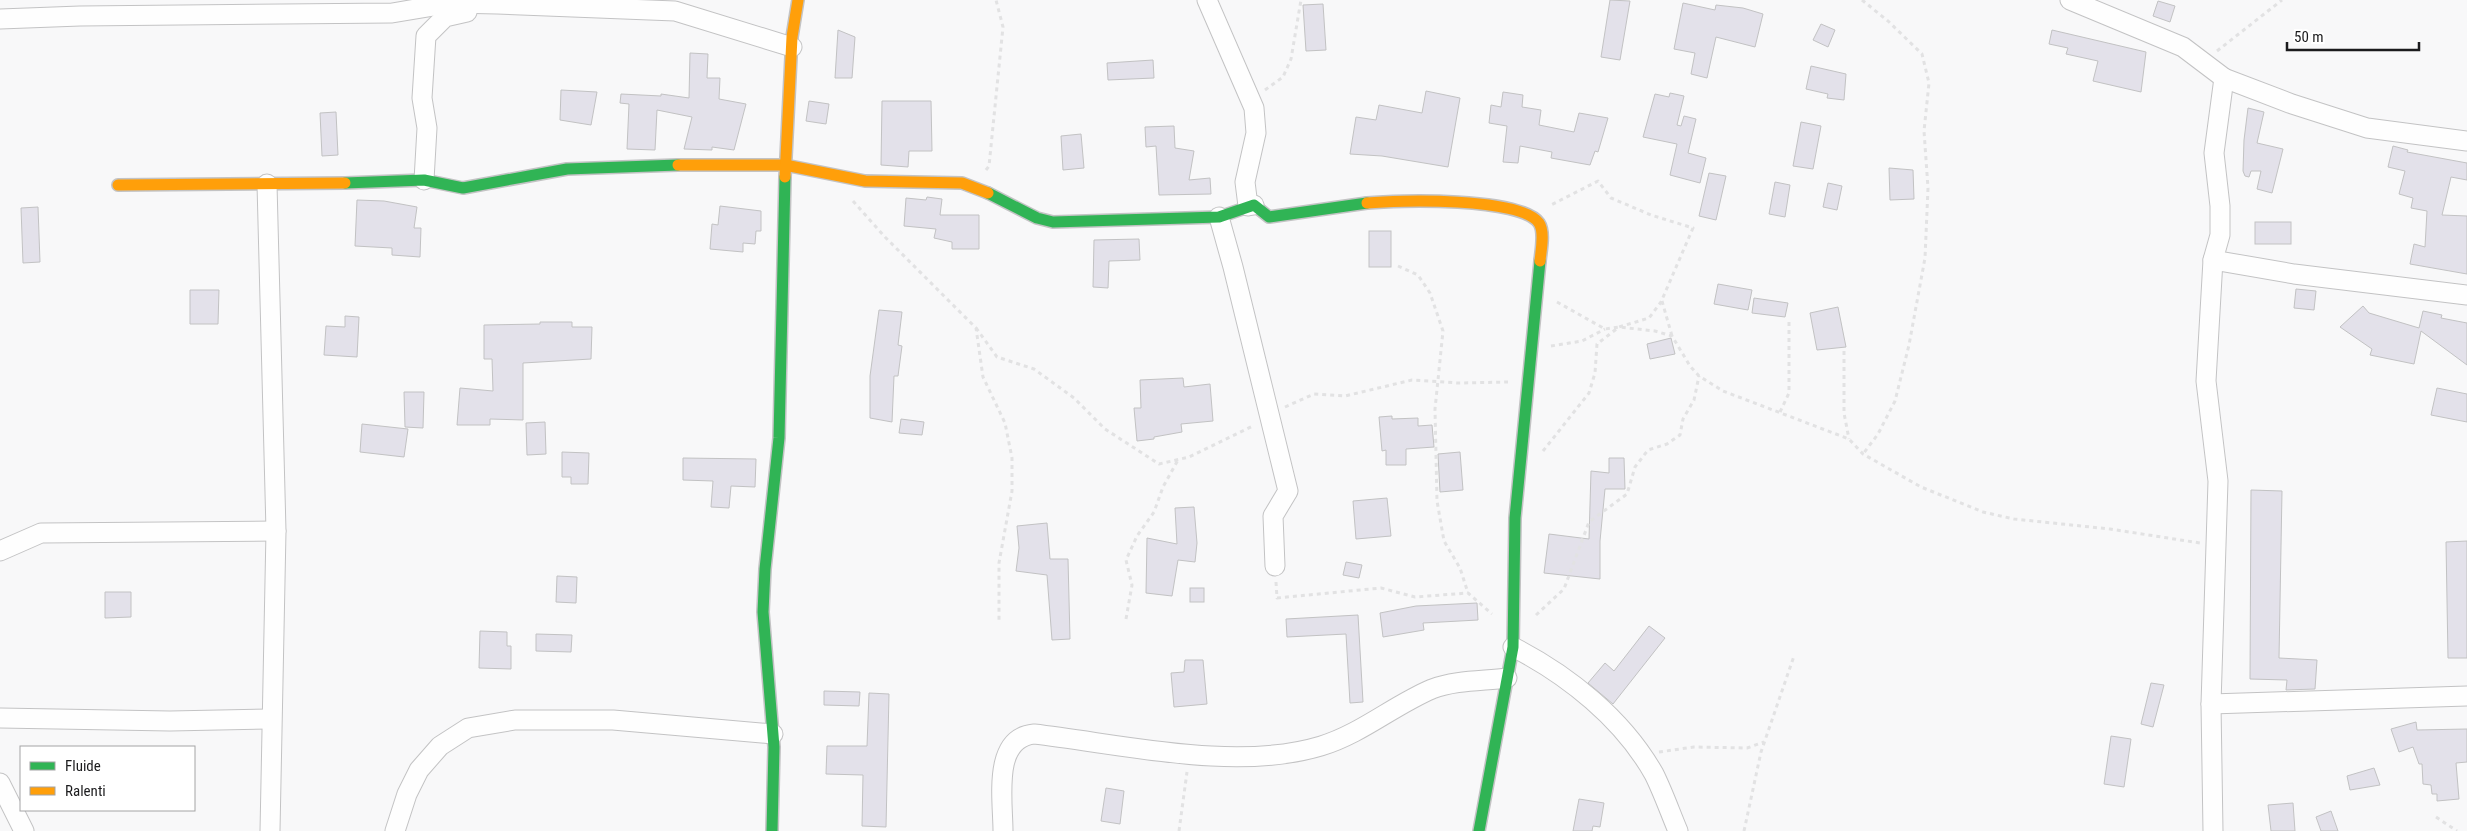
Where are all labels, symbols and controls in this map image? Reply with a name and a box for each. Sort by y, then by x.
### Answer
scale bar [2287,20,2420,52]
text: 50 m [2294,28,2324,46]
legend [20,746,195,811]
text: Fluide [65,757,101,775]
text: Ralenti [65,782,106,800]

